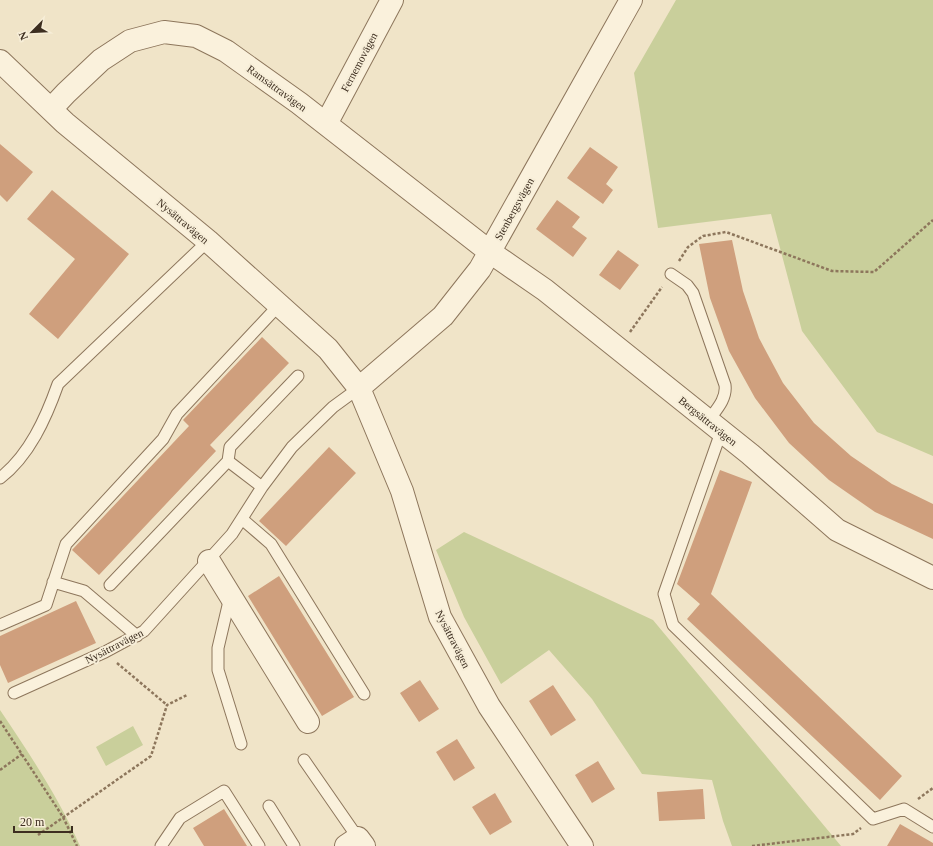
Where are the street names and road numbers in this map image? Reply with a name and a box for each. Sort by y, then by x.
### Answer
street label: Fernemovägen [338,30,380,94]
street label: Ramsättravägen [245,62,310,114]
street label: Stenbergsvägen [492,175,536,242]
street label: Nysättravägen [155,196,212,246]
street label: Bergsättravägen [677,394,740,448]
street label: Nysättravägen [433,608,473,670]
street label: Nysättravägen [83,626,145,666]

